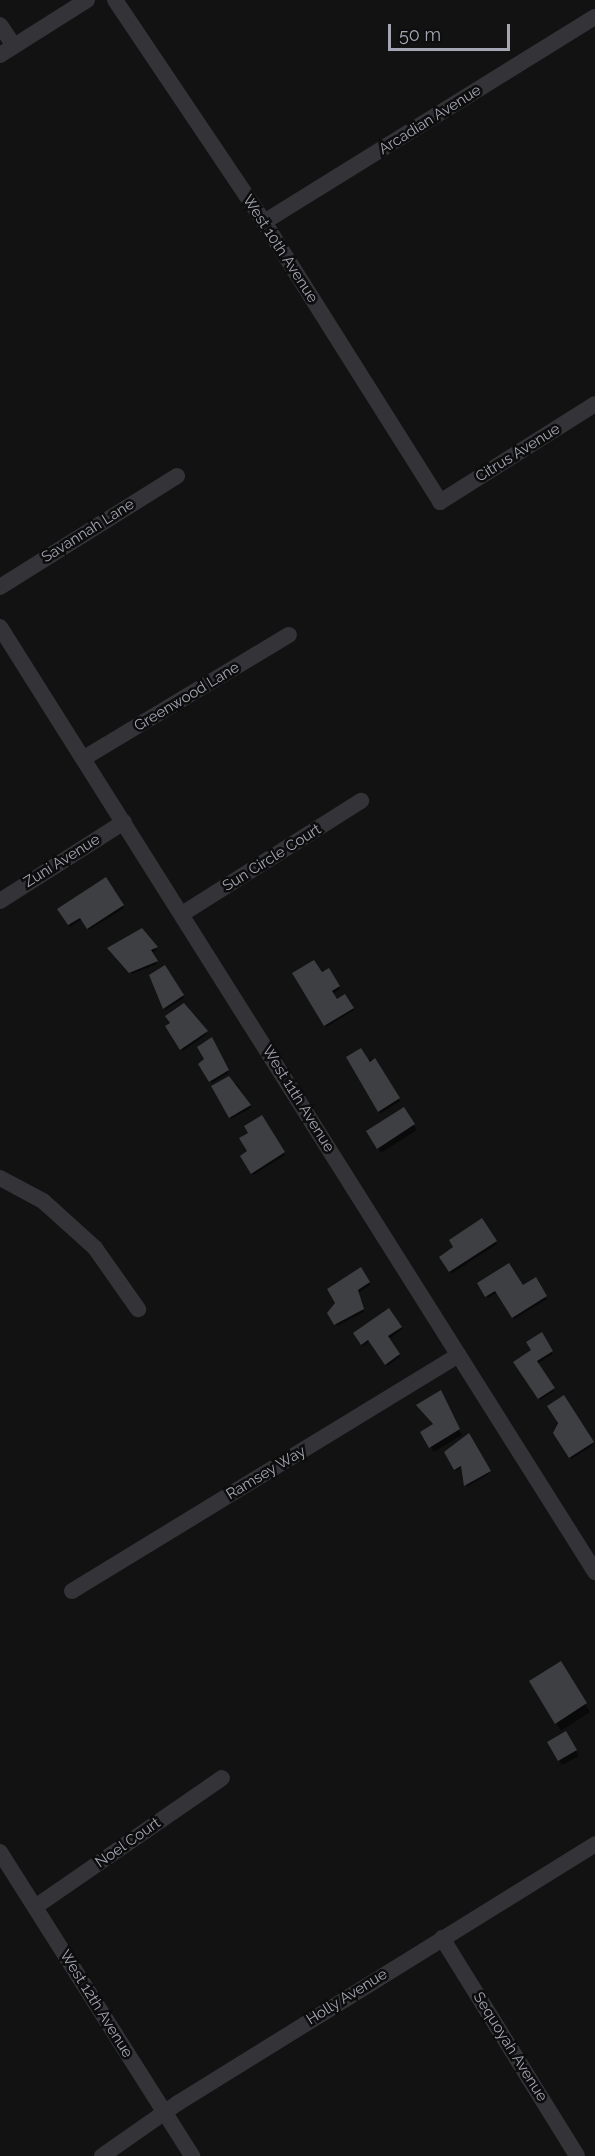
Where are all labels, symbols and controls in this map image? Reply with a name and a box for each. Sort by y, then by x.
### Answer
scale bar [391,12,512,50]
text: 50 m [399,24,441,45]
street label: Arcadian Avenue [375,81,485,159]
street label: West 10th Avenue [238,192,322,306]
street label: Citrus Avenue [472,420,564,486]
street label: Savannah Lane [38,495,138,567]
street label: Greenwood Lane [131,659,243,735]
street label: Sun Circle Court [220,821,324,895]
street label: Zuni Avenue [21,830,103,892]
street label: West 11th Avenue [258,1042,338,1156]
street label: Ramsey Way [223,1442,309,1504]
street label: Noel Court [92,1814,164,1872]
street label: West 12th Avenue [55,1947,137,2061]
street label: Holly Avenue [303,1965,391,2029]
street label: Sequoyah Avenue [469,1989,551,2105]

